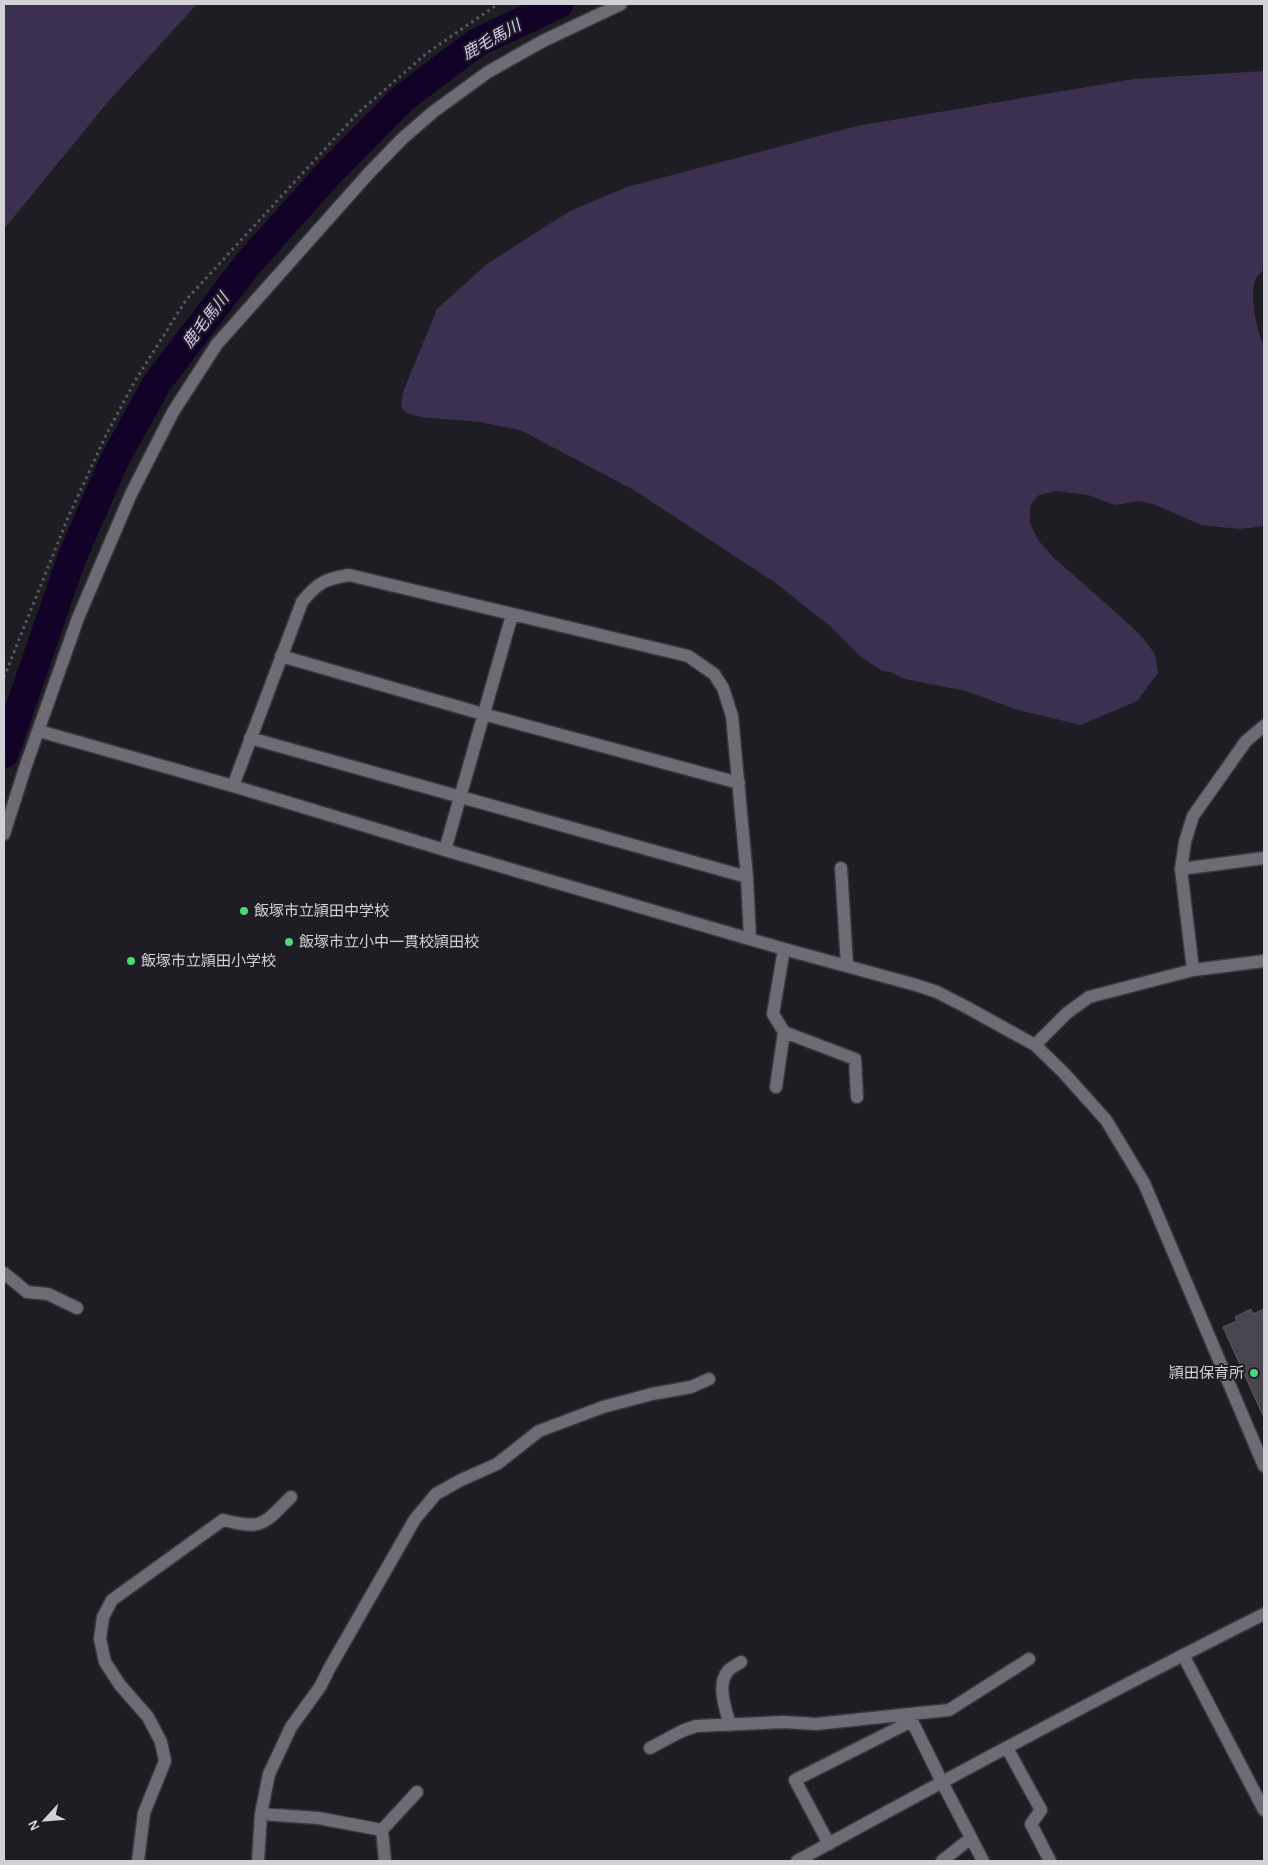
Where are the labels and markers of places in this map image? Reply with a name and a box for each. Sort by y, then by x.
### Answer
place label: 飯塚市立頴田中学校 [254,903,389,919]
marker: 飯塚市立頴田中学校 [238,905,250,917]
place label: 飯塚市立小中一貫校頴田校 [299,934,479,950]
marker: 飯塚市立小中一貫校頴田校 [283,936,295,948]
place label: 飯塚市立頴田小学校 [141,953,276,969]
marker: 飯塚市立頴田小学校 [125,955,137,967]
place label: 頴田保育所 [1169,1365,1244,1381]
marker: 頴田保育所 [1248,1367,1260,1379]

